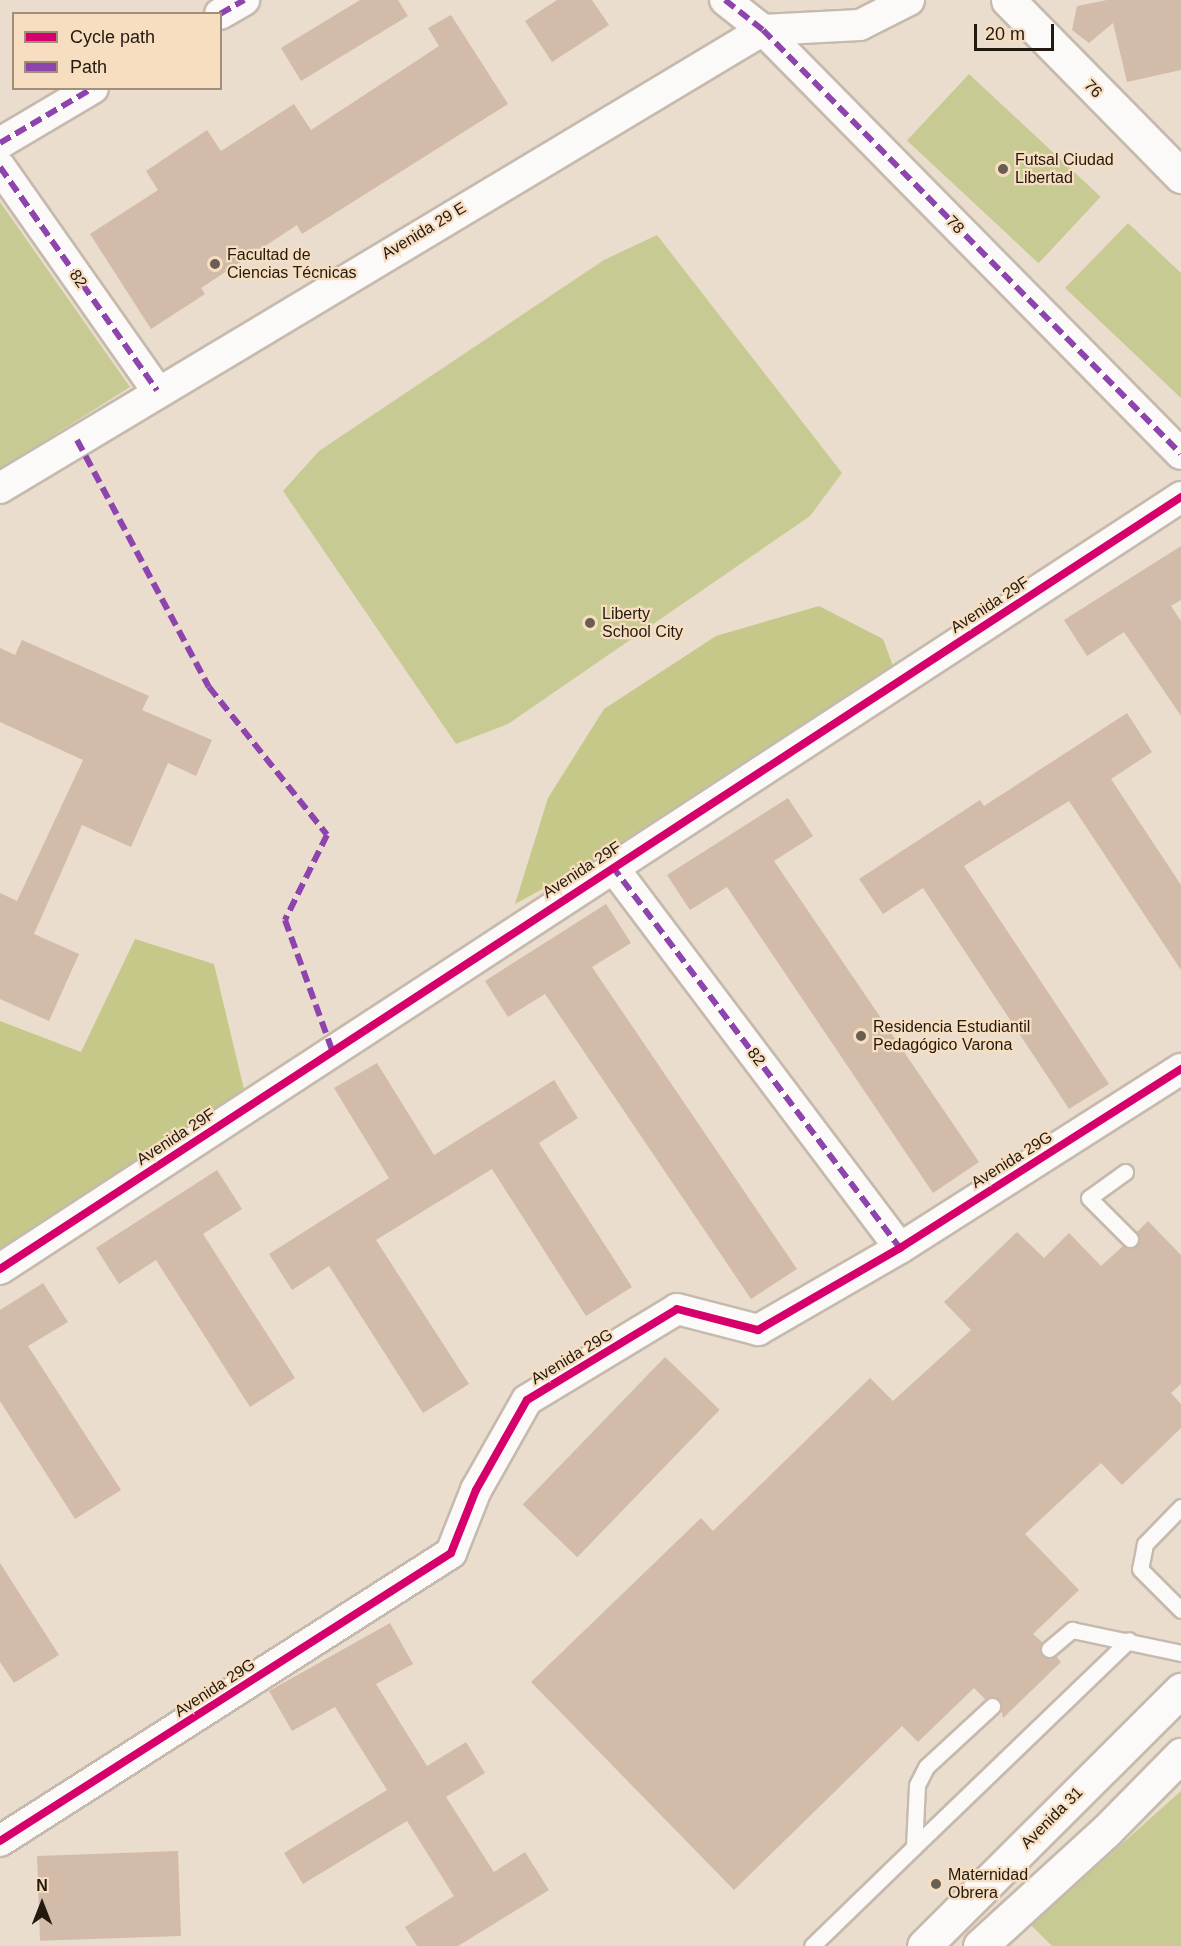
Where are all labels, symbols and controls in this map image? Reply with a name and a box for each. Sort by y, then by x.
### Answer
legend [12,12,222,90]
scale bar [977,12,1056,50]
text: 20 m [985,24,1025,44]
text: Cycle path [70,27,155,47]
text: Path [70,57,107,77]
street label: 76 [1080,76,1106,102]
place label: Futsal Ciudad Libertad [1015,150,1114,188]
marker: Futsal Ciudad Libertad [996,162,1010,176]
street label: Avenida 29 E [378,198,470,264]
street label: 78 [942,212,968,238]
place label: Facultad de Ciencias Técnicas [227,245,357,283]
marker: Facultad de Ciencias Técnicas [208,257,222,271]
street label: 82 [65,266,91,292]
street label: Avenida 29F [947,573,1033,637]
place label: Liberty School City [602,604,683,642]
marker: Liberty School City [583,616,597,630]
street label: Avenida 29F [539,838,625,902]
place label: Residencia Estudiantil Pedagógico Varona [873,1017,1030,1055]
marker: Residencia Estudiantil Pedagógico Varona [854,1029,868,1043]
street label: 82 [743,1044,769,1070]
street label: Avenida 29F [133,1105,219,1169]
street label: Avenida 29G [968,1127,1056,1193]
street label: Avenida 29G [528,1325,616,1389]
street label: Avenida 29G [171,1655,259,1721]
street label: Avenida 31 [1017,1783,1087,1853]
place label: Maternidad Obrera [948,1865,1028,1903]
north arrow [12,1874,72,1934]
text: N [36,1877,48,1894]
marker: Maternidad Obrera [929,1877,943,1891]

